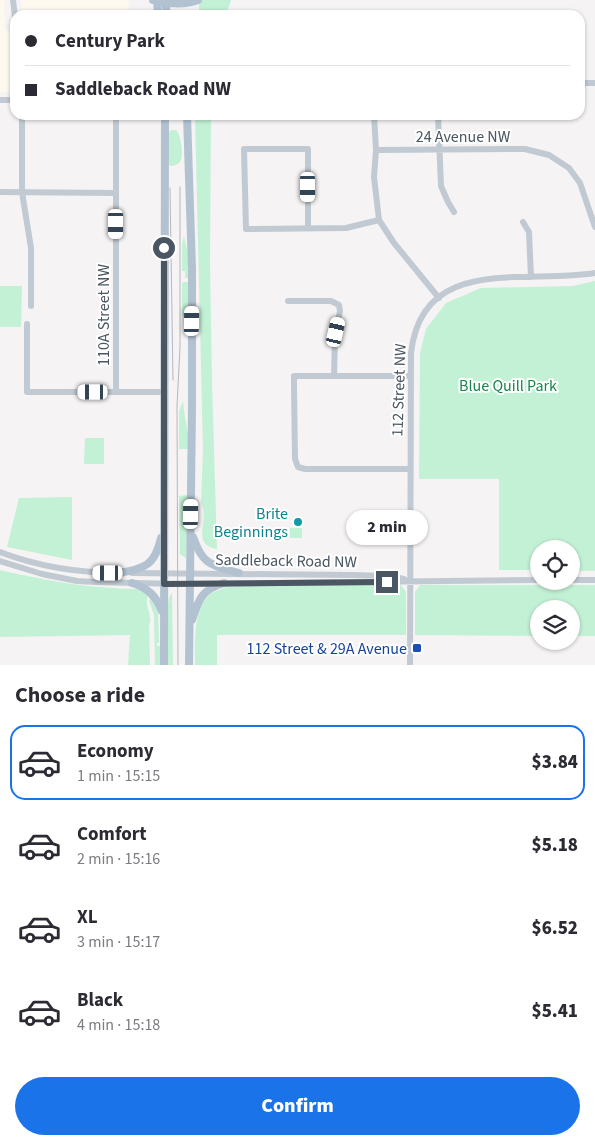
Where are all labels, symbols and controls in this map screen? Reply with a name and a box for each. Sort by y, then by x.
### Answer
text: Century Park [55,28,165,55]
text: Saddleback Road NW [55,76,231,103]
street label: 24 Avenue NW [416,126,511,148]
car [300,172,315,202]
car [108,209,123,239]
route start [153,237,175,259]
street label: 110A Street NW [93,264,115,366]
car [184,306,199,336]
car [325,316,346,348]
street label: 112 Street NW [386,343,412,437]
park label: Blue Quill Park [459,375,557,397]
car [78,385,108,400]
car [183,499,198,529]
place label: Brite Beginnings [214,503,288,543]
callout: 2 min [346,510,428,544]
marker: Brite Beginnings [292,516,304,528]
text: 2 min [367,516,407,538]
map controls [530,540,580,650]
button: locate [530,540,580,590]
street label: Saddleback Road NW [215,549,358,573]
car [93,566,123,581]
route end [376,571,398,593]
button: layers [530,600,580,650]
place label: 112 Street & 29A Avenue [247,638,407,660]
marker: 112 Street & 29A Avenue [411,642,423,654]
text: Choose a ride [15,679,145,711]
text: Economy [77,738,154,765]
icon: car [17,740,62,785]
text: $3.84 [532,749,578,776]
text: 1 min · 15:15 [77,765,160,787]
text: Comfort [77,821,147,848]
icon: car [17,823,62,868]
text: $5.18 [532,832,578,859]
text: 2 min · 15:16 [77,848,160,870]
text: XL [77,904,98,931]
icon: car [17,906,62,951]
text: $6.52 [532,915,578,942]
text: 3 min · 15:17 [77,931,160,953]
text: Black [77,987,123,1014]
icon: car [17,989,62,1034]
text: $5.41 [532,998,578,1025]
text: 4 min · 15:18 [77,1014,160,1036]
button: Confirm [15,1077,580,1135]

